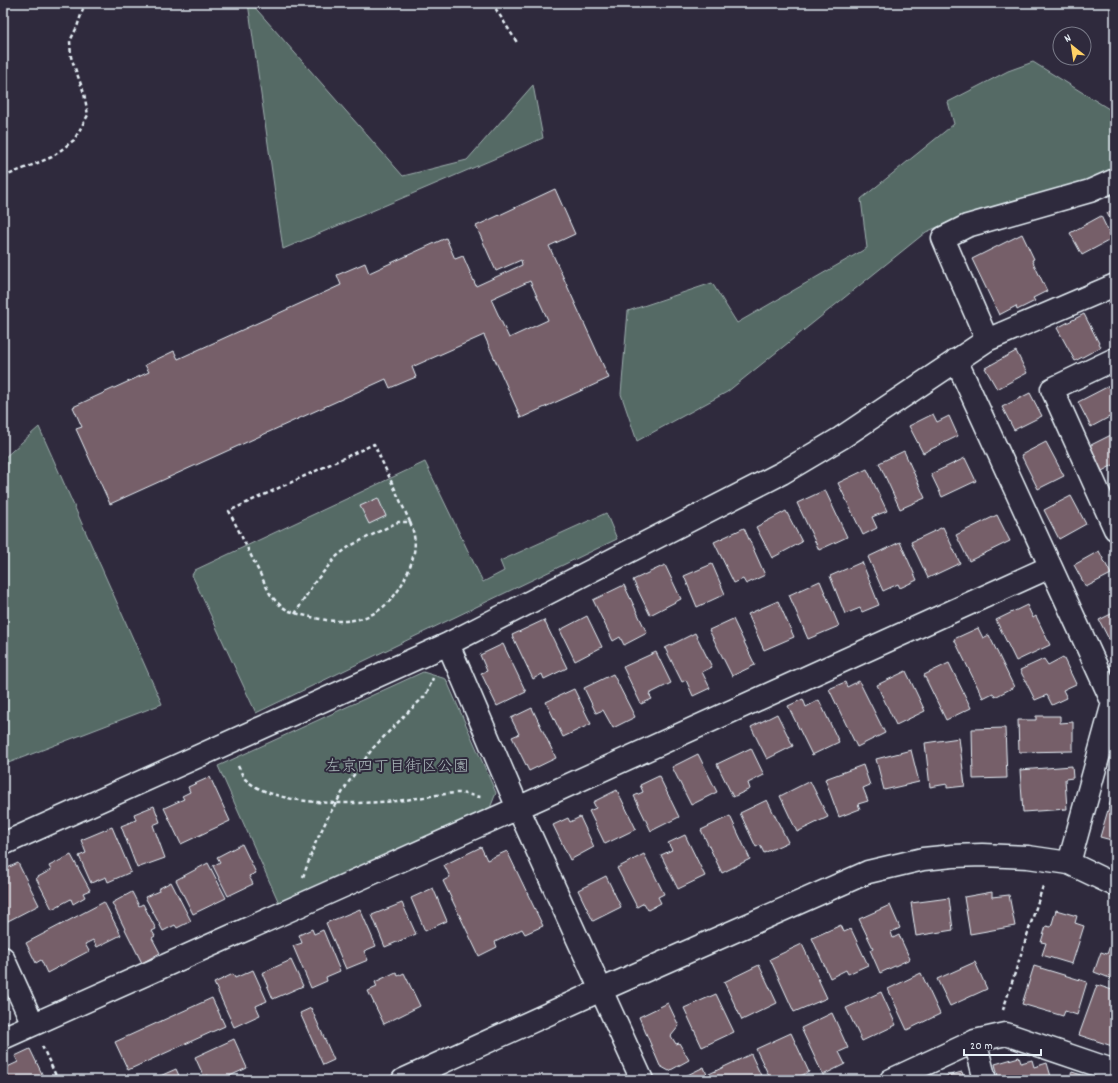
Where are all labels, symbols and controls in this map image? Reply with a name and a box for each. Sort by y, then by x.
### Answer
north arrow [1052,26,1092,66]
text: N [1062,31,1075,47]
park label: 左京四丁目街区公園 [325,756,469,779]
scale bar [964,1031,1041,1057]
text: 20 m [970,1038,993,1055]

